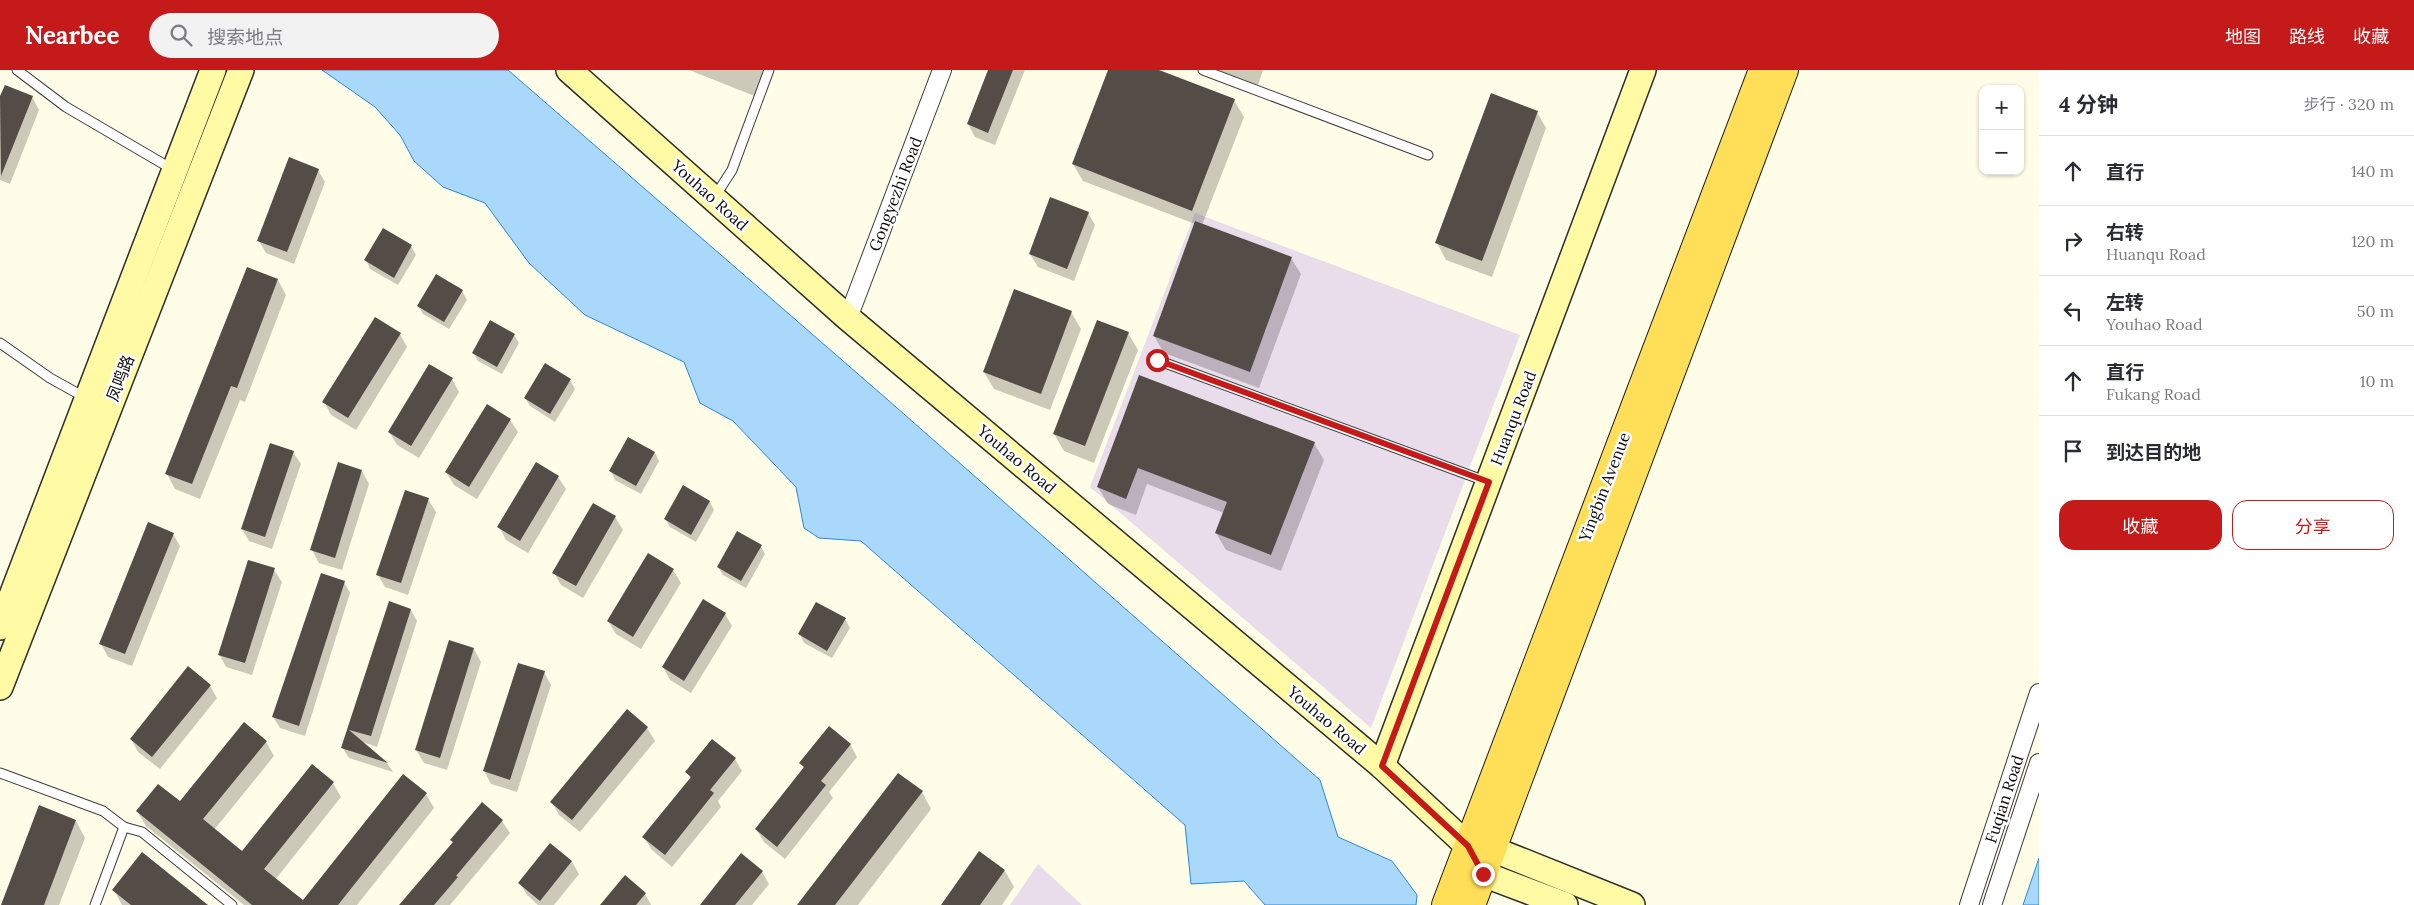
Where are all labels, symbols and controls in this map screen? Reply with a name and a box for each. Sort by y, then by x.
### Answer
search box [149,13,499,58]
text: Nearbee [25,20,119,51]
icon: search [167,21,195,49]
text: 搜索地点 [207,25,283,49]
text: 地图 [2225,25,2261,48]
text: 路线 [2289,25,2325,48]
text: 收藏 [2353,25,2389,48]
map controls [1979,85,2024,175]
button: + [1979,85,2024,130]
text: 4 分钟 [2059,91,2118,118]
text: 步行 · 320 m [2304,94,2394,114]
button: − [1979,130,2024,175]
street label: Gongyezhi Road [864,134,926,254]
street label: Youhao Road [667,155,753,235]
icon: ahead [2059,157,2087,185]
text: 直行 [2106,160,2144,184]
text: 140 m [2351,161,2394,181]
text: 右转 [2106,220,2144,244]
icon: right [2059,227,2087,255]
text: 120 m [2351,231,2394,251]
text: Huanqu Road [2106,244,2206,264]
text: 左转 [2106,290,2144,314]
icon: left [2059,297,2087,325]
text: 50 m [2357,301,2394,321]
text: Youhao Road [2106,314,2202,334]
route start [1146,349,1169,372]
street label: 凤鸣路 [102,352,138,404]
text: 直行 [2106,360,2144,384]
street label: Huanqu Road [1486,367,1540,468]
icon: ahead [2059,367,2087,395]
text: 10 m [2360,371,2394,391]
text: Fukang Road [2106,384,2201,404]
street label: Youhao Road [973,420,1061,498]
street label: Yingbin Avenue [1574,429,1634,545]
icon: arrive [2059,437,2087,465]
text: 到达目的地 [2106,440,2201,464]
button: 收藏 [2059,500,2222,550]
button: 分享 [2232,500,2394,550]
street label: Youhao Road [1283,681,1371,759]
street label: Fuqian Road [1980,752,2028,845]
route end [1472,863,1495,886]

